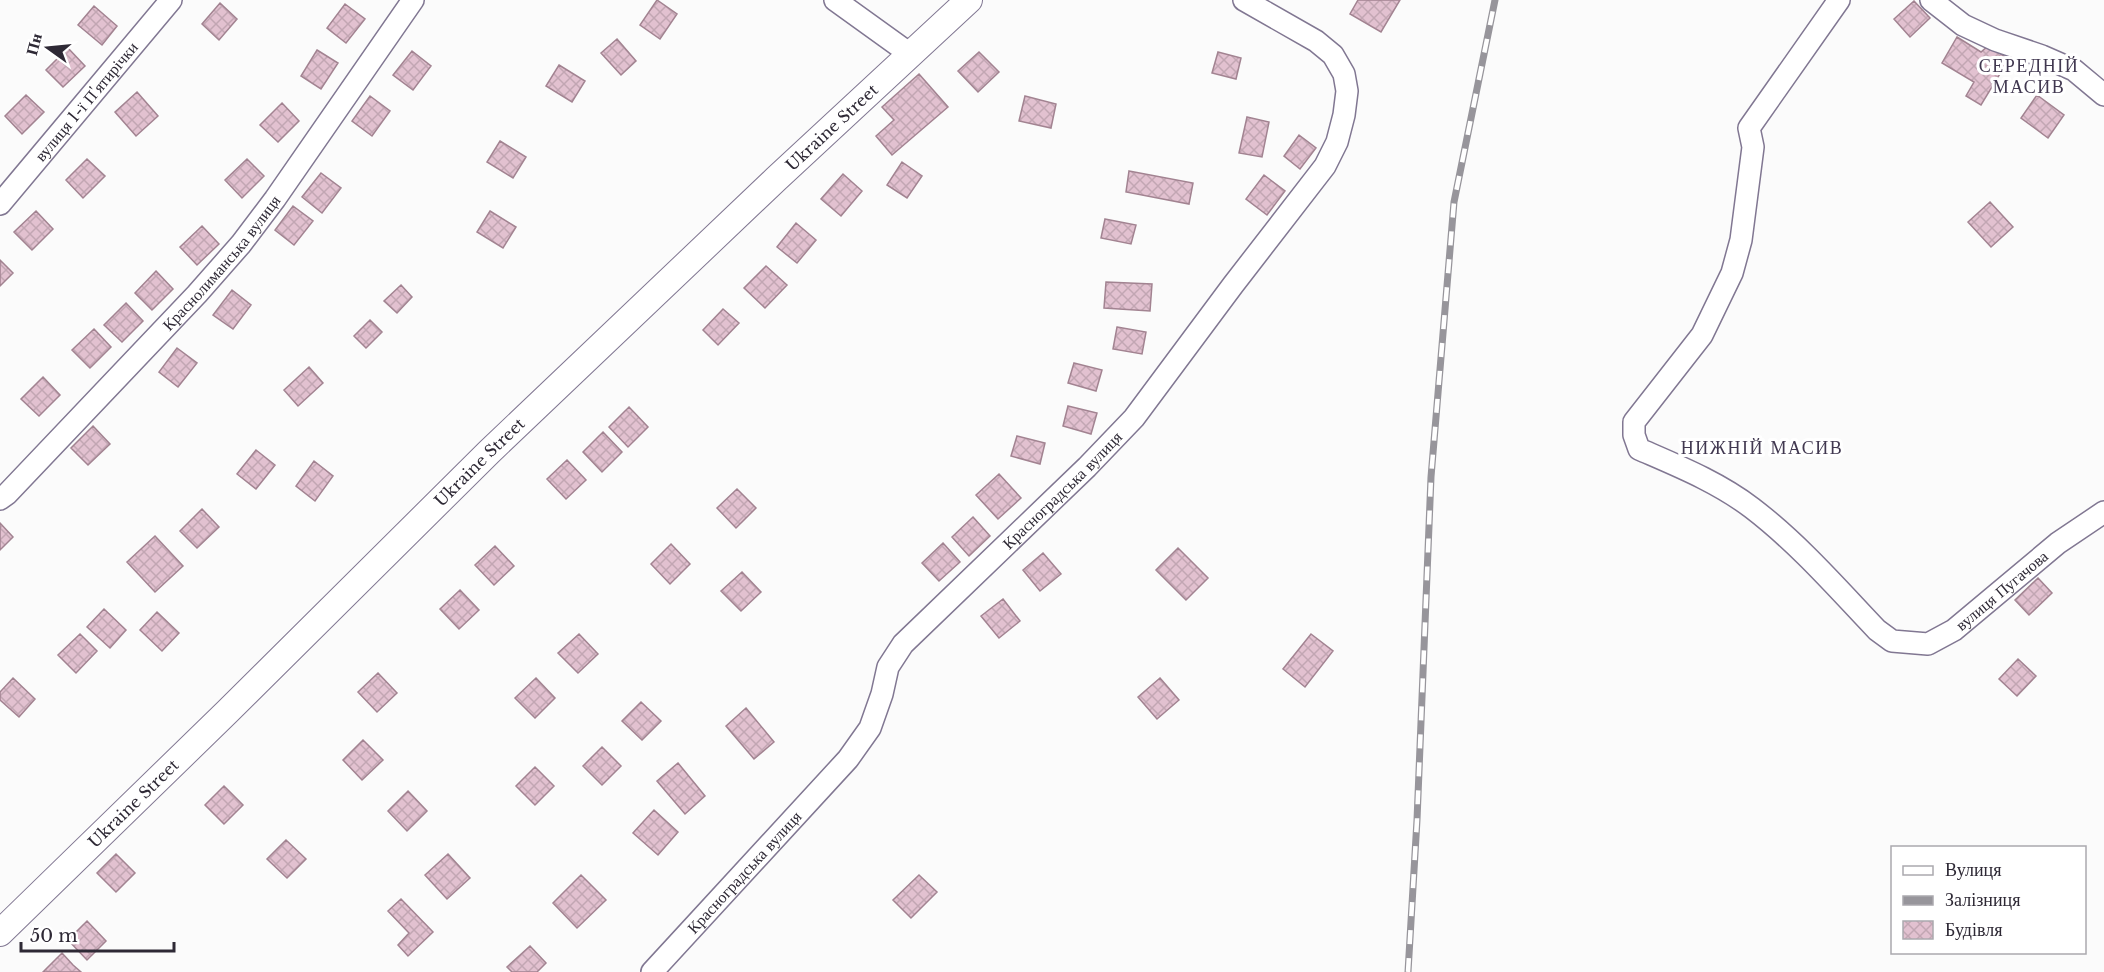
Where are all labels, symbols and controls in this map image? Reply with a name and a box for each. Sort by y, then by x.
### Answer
north arrow [18,18,78,78]
text: Пн [21,31,46,57]
street label: вулиця 1-ї П'ятирічки [30,37,142,165]
district label: СЕРЕДНІЙ МАСИВ [1979,55,2079,98]
street label: Ukraine Street [781,80,882,175]
street label: Краснолиманська вулиця [158,190,285,335]
street label: Ukraine Street [430,413,529,511]
street label: Красноградська вулиця [998,426,1126,553]
district label: НИЖНІЙ МАСИВ [1681,437,1843,459]
street label: вулиця Пугачова [1951,546,2052,635]
street label: Ukraine Street [84,755,183,852]
street label: Красноградська вулиця [683,806,806,937]
legend [1891,846,2086,954]
text: Вулиця [1945,859,2002,881]
text: Залізниця [1945,889,2020,911]
scale bar [21,915,174,953]
text: Будівля [1945,919,2002,941]
text: 50 m [30,925,78,947]

